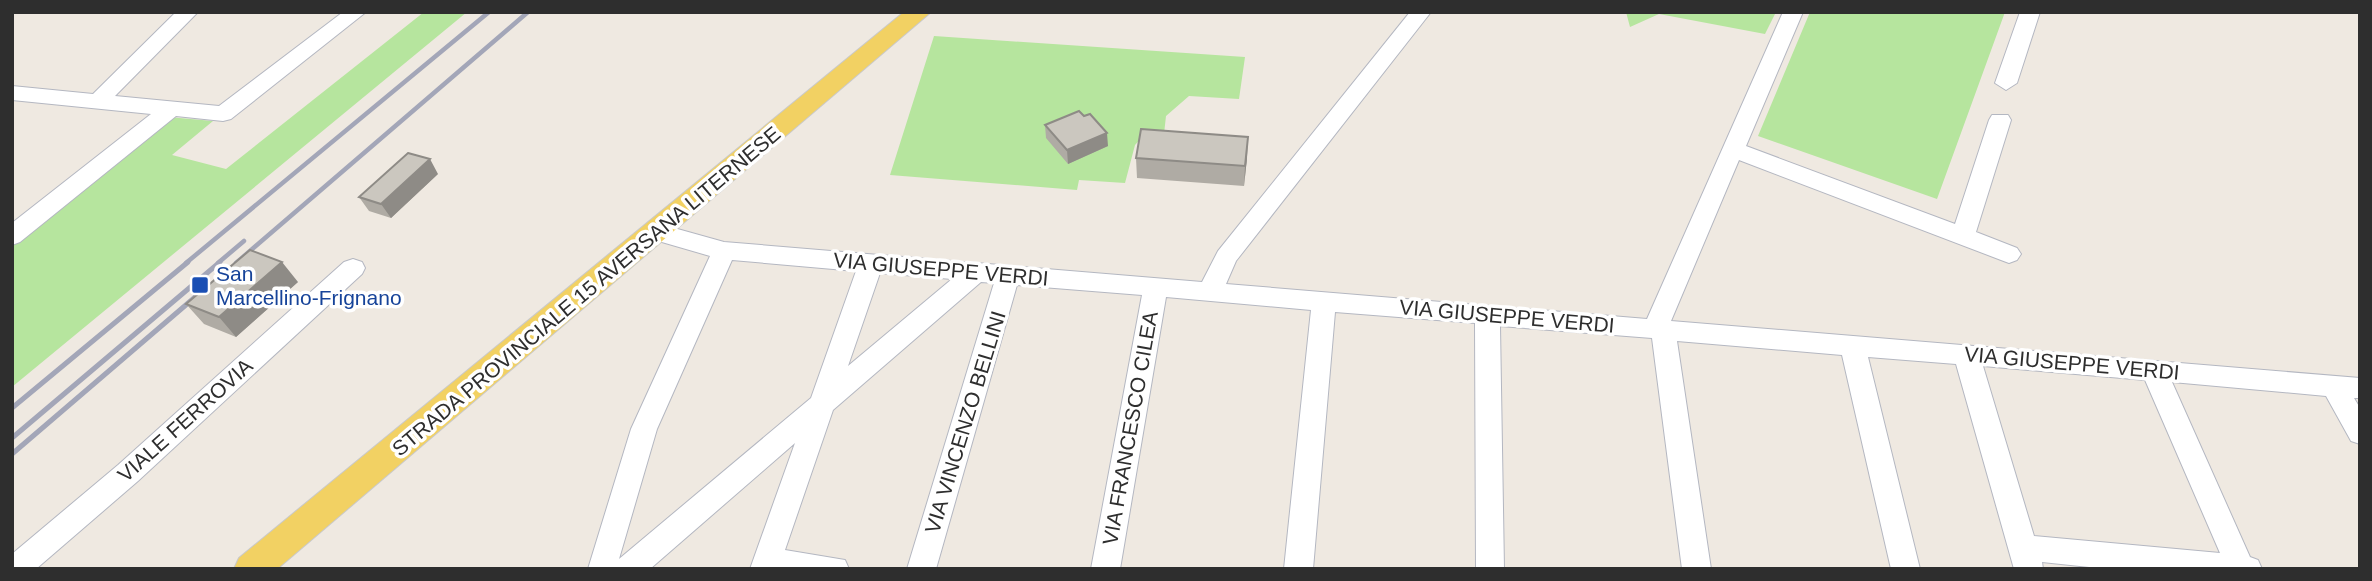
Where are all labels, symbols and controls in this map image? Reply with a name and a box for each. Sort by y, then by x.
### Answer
street label: STRADA PROVINCIALE 15 AVERSANA LITERNESE [387,122,785,460]
street label: VIA GIUSEPPE VERDI [832,248,1050,290]
place label: San Marcellino-Frignano [216,262,402,309]
marker: San Marcellino-Frignano [190,275,210,295]
street label: VIA GIUSEPPE VERDI [1398,295,1616,337]
street label: VIA VINCENZO BELLINI [920,308,1010,536]
street label: VIA FRANCESCO CILEA [1098,309,1162,547]
street label: VIA GIUSEPPE VERDI [1963,342,2181,384]
street label: VIALE FERROVIA [113,354,257,486]

